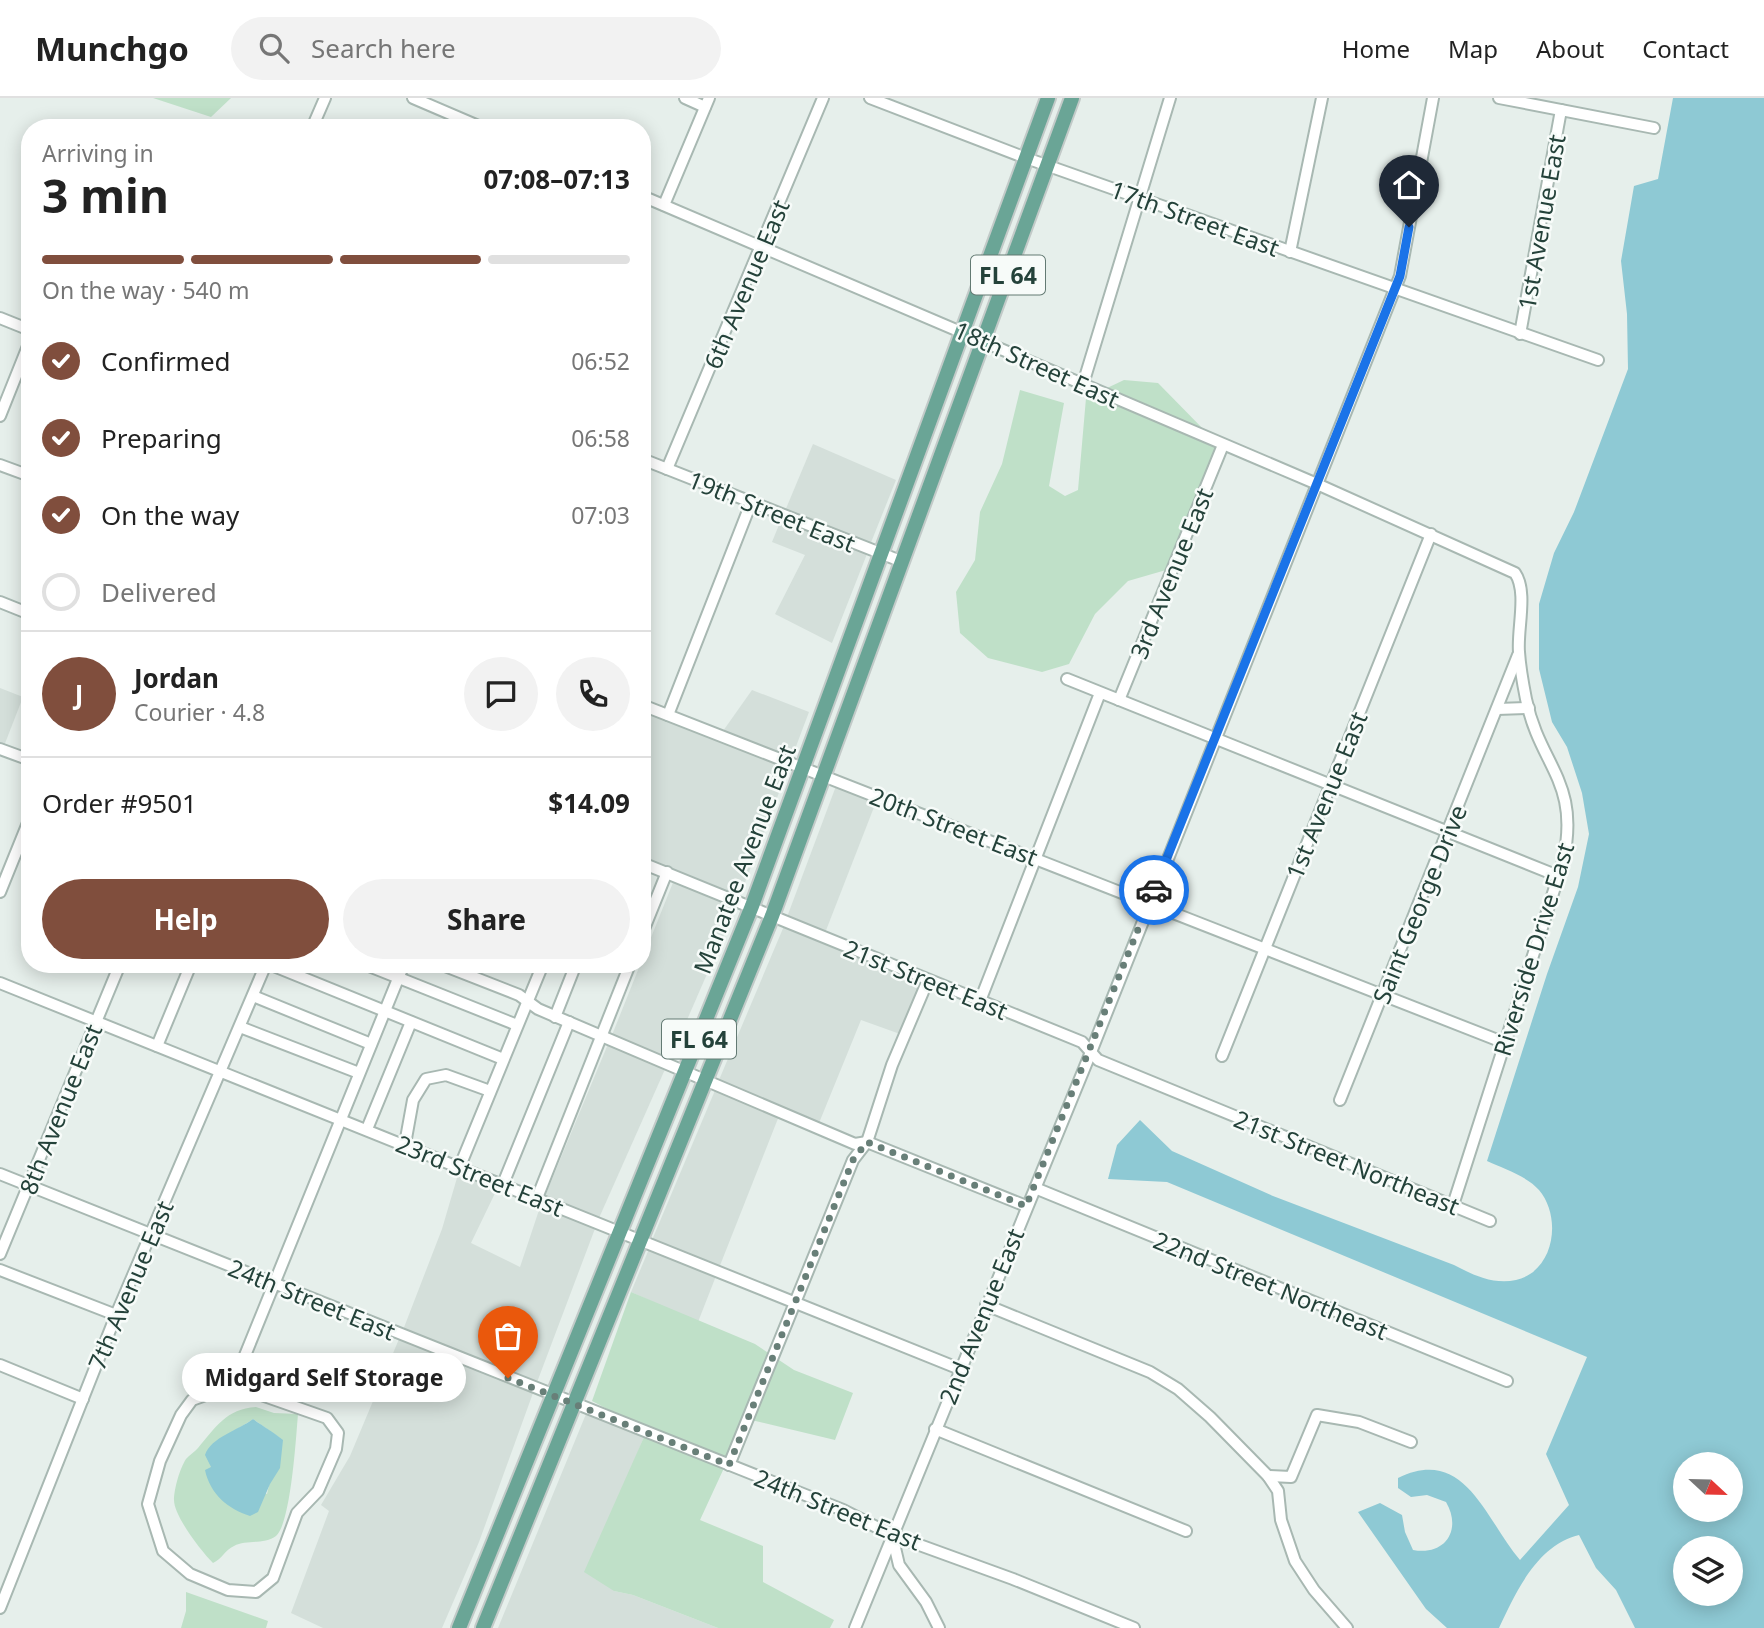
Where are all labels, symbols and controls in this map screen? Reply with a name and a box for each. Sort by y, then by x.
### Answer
search box [231,17,721,80]
text: Munchgo [35,26,189,71]
icon: search [255,29,293,67]
text: Search here [311,30,456,66]
text: Home [1342,32,1410,65]
text: Map [1448,32,1498,65]
text: About [1536,32,1604,65]
text: Contact [1642,32,1729,65]
street label: 1st Avenue East [1509,131,1573,312]
text: Arriving in [42,137,154,169]
pin [1379,155,1439,227]
text: 07:08–07:13 [483,161,630,197]
text: 3 min [42,164,169,226]
icon: home [1390,166,1428,204]
street label: 17th Street East [1106,172,1284,264]
street label: 6th Avenue East [695,194,797,374]
road number: FL 64 [971,256,1045,294]
text: On the way · 540 m [42,274,249,306]
street label: 18th Street East [949,313,1125,415]
icon: check [42,342,80,380]
text: Confirmed [101,343,231,379]
text: 06:52 [571,345,630,377]
icon: check [42,419,80,457]
text: Preparing [101,420,222,456]
text: 06:58 [571,422,630,454]
street label: 19th Street East [684,462,861,560]
street label: 3rd Avenue East [1122,482,1220,663]
icon: check [42,496,80,534]
text: On the way [101,497,239,533]
text: 07:03 [571,499,630,531]
text: Delivered [101,574,217,610]
button: chat [464,657,538,731]
button: phone [556,657,630,731]
text: Jordan [134,660,219,696]
text: J [75,676,83,712]
text: Courier · 4.8 [134,696,265,728]
street label: 1st Avenue East [1277,706,1375,884]
street label: Manatee Avenue East [685,739,803,978]
street label: 20th Street East [865,779,1043,873]
text: Order #9501 [42,785,197,821]
text: $14.09 [548,785,630,821]
street label: Saint George Drive [1364,800,1474,1008]
street label: Riverside Drive East [1485,838,1581,1060]
courier [1119,855,1189,925]
icon: car [1135,871,1173,909]
button: Help [42,879,329,959]
button: Share [343,879,630,959]
street label: 21st Street East [839,931,1013,1027]
street label: 8th Avenue East [11,1019,109,1199]
road number: FL 64 [662,1020,736,1058]
street label: 21st Street Northeast [1229,1102,1465,1222]
street label: 23rd Street East [391,1126,569,1224]
street label: 7th Avenue East [79,1195,181,1375]
street label: 2nd Avenue East [931,1223,1031,1409]
street label: 22nd Street Northeast [1149,1223,1393,1347]
street label: 24th Street East [224,1250,401,1348]
pin [478,1306,538,1378]
icon: bag [489,1317,527,1355]
callout: Midgard Self Storage [182,1354,466,1402]
text: Midgard Self Storage [205,1361,443,1393]
north arrow [1673,1452,1743,1522]
map controls [1673,1452,1743,1606]
street label: 24th Street East [750,1460,927,1558]
button: layers [1673,1536,1743,1606]

